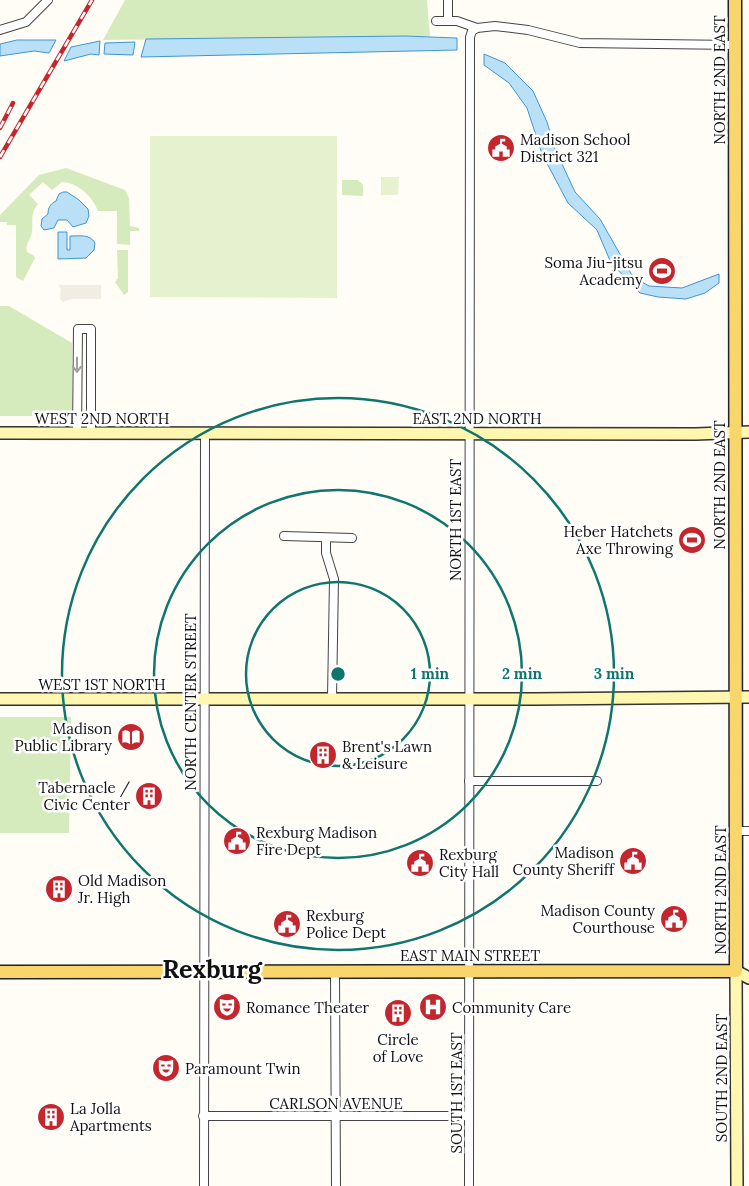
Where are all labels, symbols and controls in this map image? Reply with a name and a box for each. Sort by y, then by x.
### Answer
street label: NORTH 2ND EAST [710,15,729,145]
place label: Madison School District 321 [520,130,631,166]
public building icon: Madison School District 321 [486,133,516,163]
place label: Soma Jiu-jitsu Academy [544,253,643,289]
sports icon: Soma Jiu-jitsu Academy [647,256,677,286]
one-way arrow [72,356,82,373]
street label: WEST 2ND NORTH [35,409,169,428]
street label: EAST 2ND NORTH [412,409,542,428]
street label: NORTH 2ND EAST [710,420,729,550]
street label: NORTH 1ST EAST [446,459,465,581]
place label: Heber Hatchets Axe Throwing [563,522,674,558]
sports icon: Heber Hatchets Axe Throwing [677,525,707,555]
street label: NORTH CENTER STREET [181,613,200,791]
text: 1 min [411,664,450,683]
text: 2 min [502,664,543,683]
text: 3 min [594,664,635,683]
centre of rings [329,665,347,683]
street label: WEST 1ST NORTH [38,675,166,694]
place label: Madison Public Library [15,719,112,755]
library icon: Madison Public Library [116,722,146,752]
place label: Brent's Lawn & Leisure [342,737,432,773]
building icon: Brent's Lawn & Leisure [308,740,338,770]
place label: Tabernacle / Civic Center [38,778,131,814]
building icon: Tabernacle / Civic Center [134,781,164,811]
place label: Rexburg Madison Fire Dept [256,823,377,859]
street label: NORTH 2ND EAST [711,825,730,955]
public building icon: Rexburg Madison Fire Dept [222,826,252,856]
place label: Madison County Sheriff [512,843,615,879]
place label: Rexburg City Hall [439,845,499,881]
public building icon: Madison County Sheriff [618,846,648,876]
public building icon: Rexburg City Hall [405,848,435,878]
place label: Old Madison Jr. High [77,871,166,907]
building icon: Old Madison Jr. High [44,874,74,904]
place label: Madison County Courthouse [541,901,655,937]
public building icon: Madison County Courthouse [659,904,689,934]
place label: Rexburg Police Dept [306,906,386,942]
public building icon: Rexburg Police Dept [272,909,302,939]
street label: EAST MAIN STREET [400,946,540,965]
district label: Rexburg [162,953,263,985]
theatre icon: Romance Theater [212,992,242,1022]
hospital icon: Community Care [418,992,448,1022]
place label: Romance Theater [246,998,370,1017]
building icon: Circle of Love [383,998,413,1028]
place label: Community Care [452,998,571,1017]
street label: SOUTH 2ND EAST [712,1013,731,1142]
place label: Circle of Love [373,1030,423,1066]
street label: SOUTH 1ST EAST [447,1032,466,1154]
theatre icon: Paramount Twin [151,1053,181,1083]
place label: Paramount Twin [185,1059,301,1078]
street label: CARLSON AVENUE [269,1094,403,1113]
place label: La Jolla Apartments [69,1099,152,1135]
building icon: La Jolla Apartments [36,1102,66,1132]

